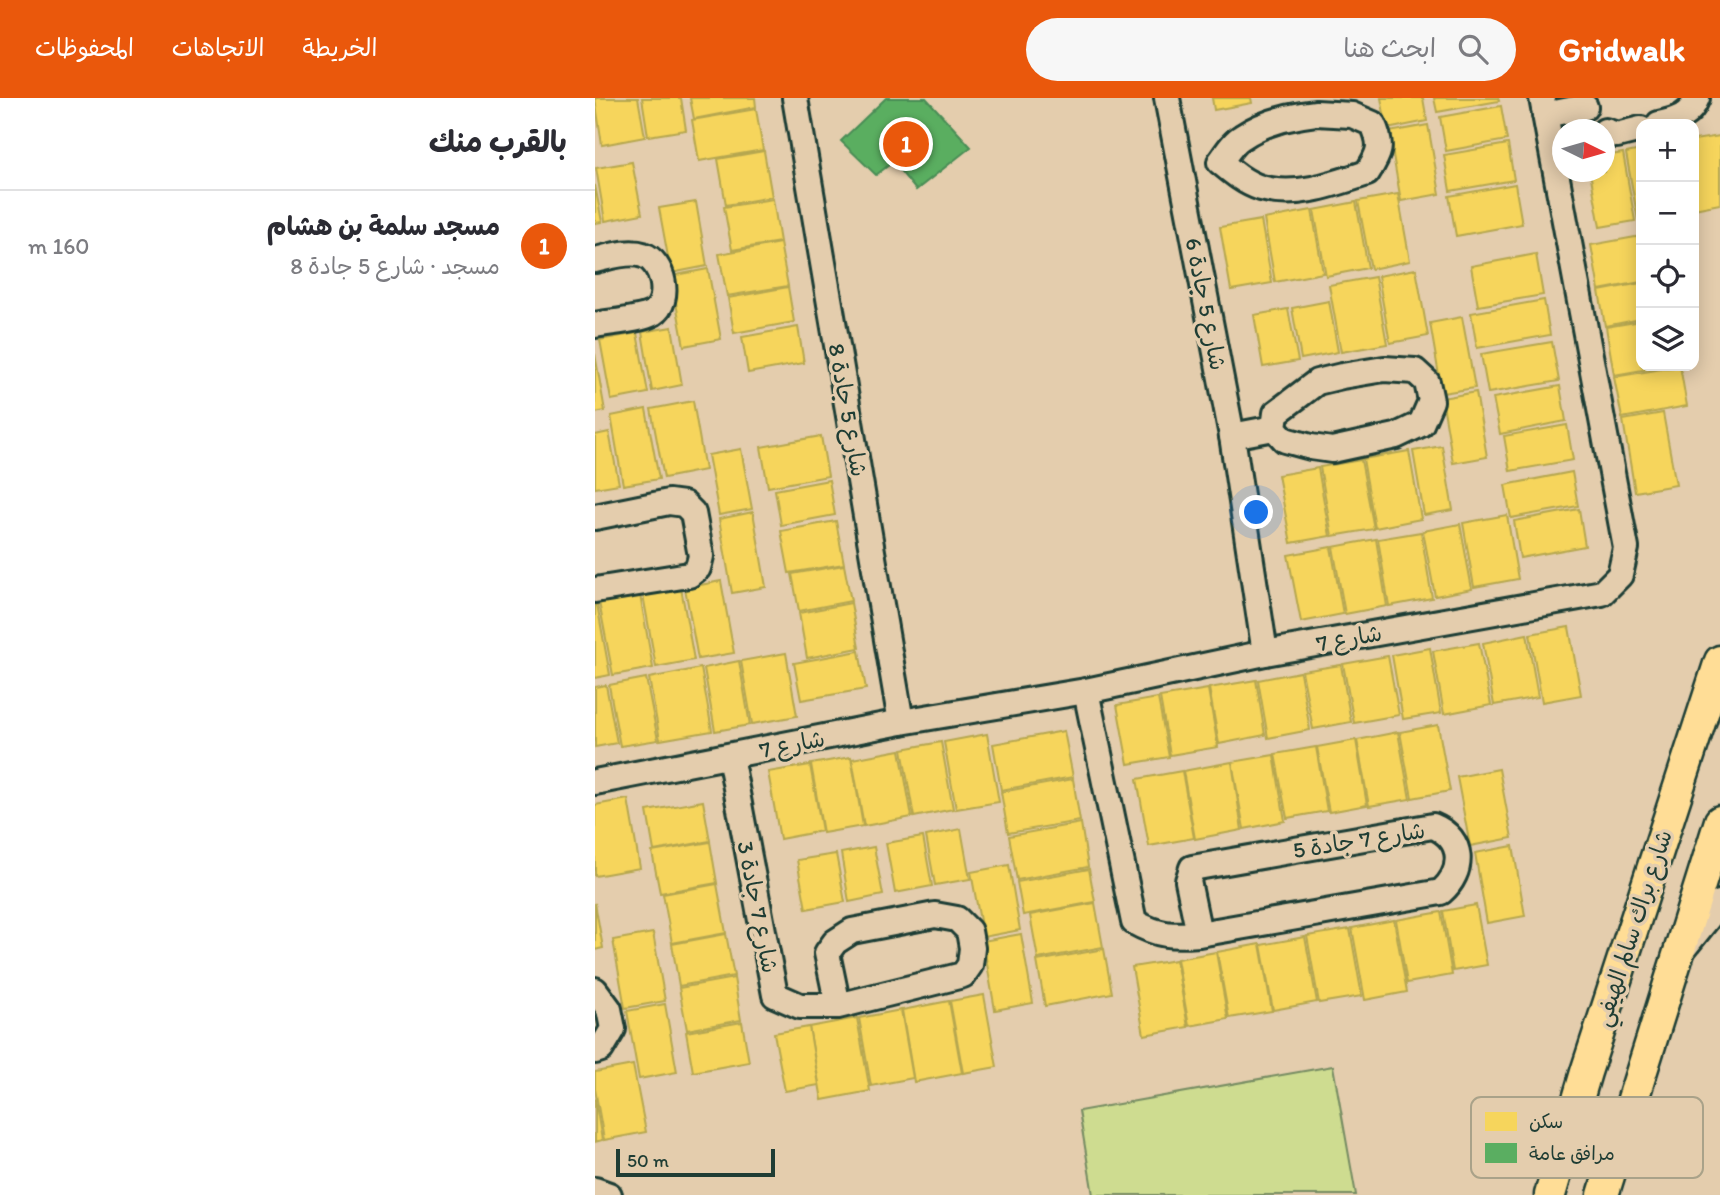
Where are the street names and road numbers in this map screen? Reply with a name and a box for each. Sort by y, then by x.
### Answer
street label: شارع 5 جادة 6 [1177,235,1233,373]
street label: شارع 5 جادة 8 [821,341,873,479]
street label: شارع 7 [1314,618,1384,660]
street label: شارع 7 [757,724,828,766]
street label: شارع 7 جادة 5 [1291,816,1427,866]
street label: شارع براك سالم الهيفي [1588,826,1685,1032]
street label: شارع 7 جادة 3 [730,839,785,976]

